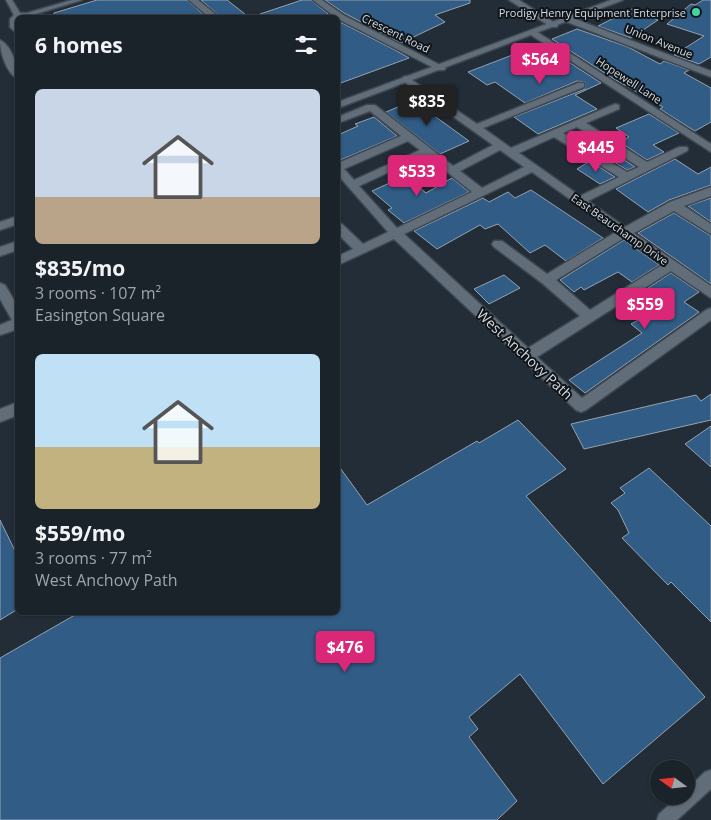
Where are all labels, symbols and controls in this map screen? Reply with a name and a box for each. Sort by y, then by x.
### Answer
place label: Prodigy Henry Equipment Enterprise [499,5,686,20]
marker: Prodigy Henry Equipment Enterprise [690,6,702,18]
street label: Crescent Road [359,10,433,56]
street label: Union Avenue [623,21,695,61]
text: 6 homes [35,31,123,59]
icon: filters [292,31,320,59]
pin: $564 [510,42,570,85]
text: $564 [522,48,558,70]
street label: Hopewell Lane [593,53,665,107]
pin: $835 [397,84,457,127]
text: $835 [409,90,445,112]
icon: home [133,122,223,212]
pin: $445 [566,130,626,173]
text: $445 [578,136,614,158]
pin: $533 [387,154,447,197]
text: $533 [399,160,435,182]
street label: East Beauchamp Drive [569,190,671,268]
text: $835/mo [35,254,125,282]
text: 3 rooms · 107 m² [35,282,161,304]
pin: $559 [615,288,675,330]
text: $559 [627,293,663,315]
text: Easington Square [35,304,165,326]
street label: West Anchovy Path [473,305,577,403]
icon: home [133,387,223,477]
text: $559/mo [35,519,125,547]
text: 3 rooms · 77 m² [35,547,152,569]
text: West Anchovy Path [35,569,177,591]
pin: $476 [315,630,375,673]
text: $476 [327,636,363,658]
north arrow [650,760,695,805]
map controls [650,760,695,805]

